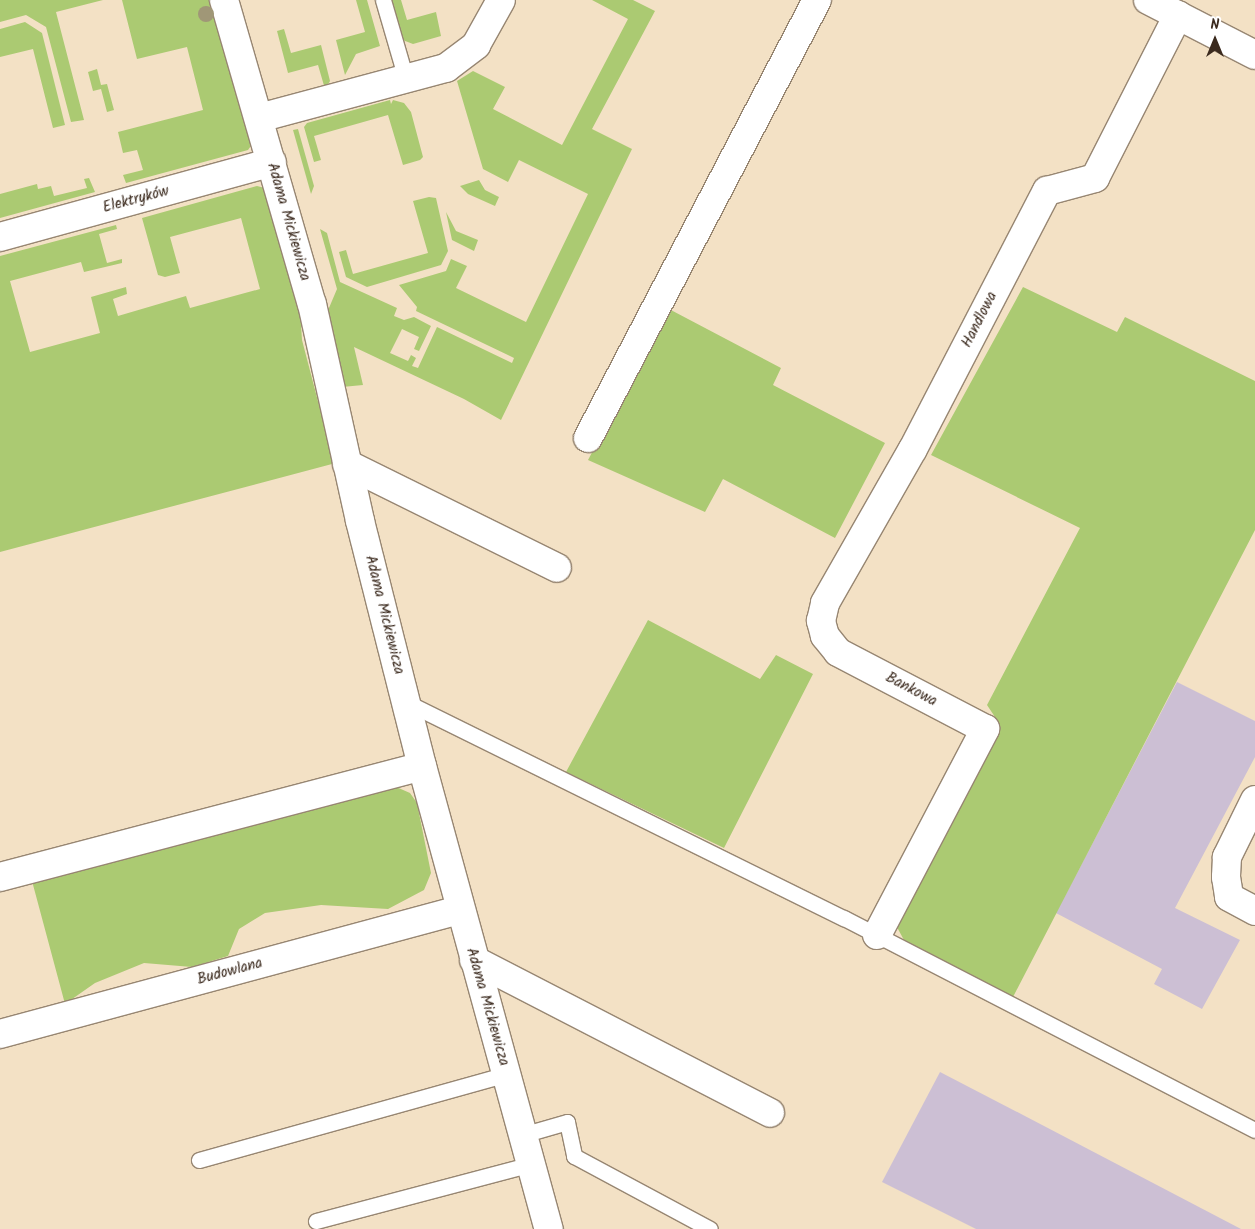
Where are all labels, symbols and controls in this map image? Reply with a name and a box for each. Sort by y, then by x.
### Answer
text: N [1211,14,1219,36]
north arrow [1190,15,1240,65]
street label: Adama Mickiewicza [263,161,313,283]
street label: Elektryków [101,183,171,217]
street label: Handlowa [958,289,1002,351]
street label: Adama Mickiewicza [361,554,407,676]
street label: Bankowa [882,669,940,711]
street label: Adama Mickiewicza [462,946,512,1068]
street label: Budowlana [195,955,265,989]

